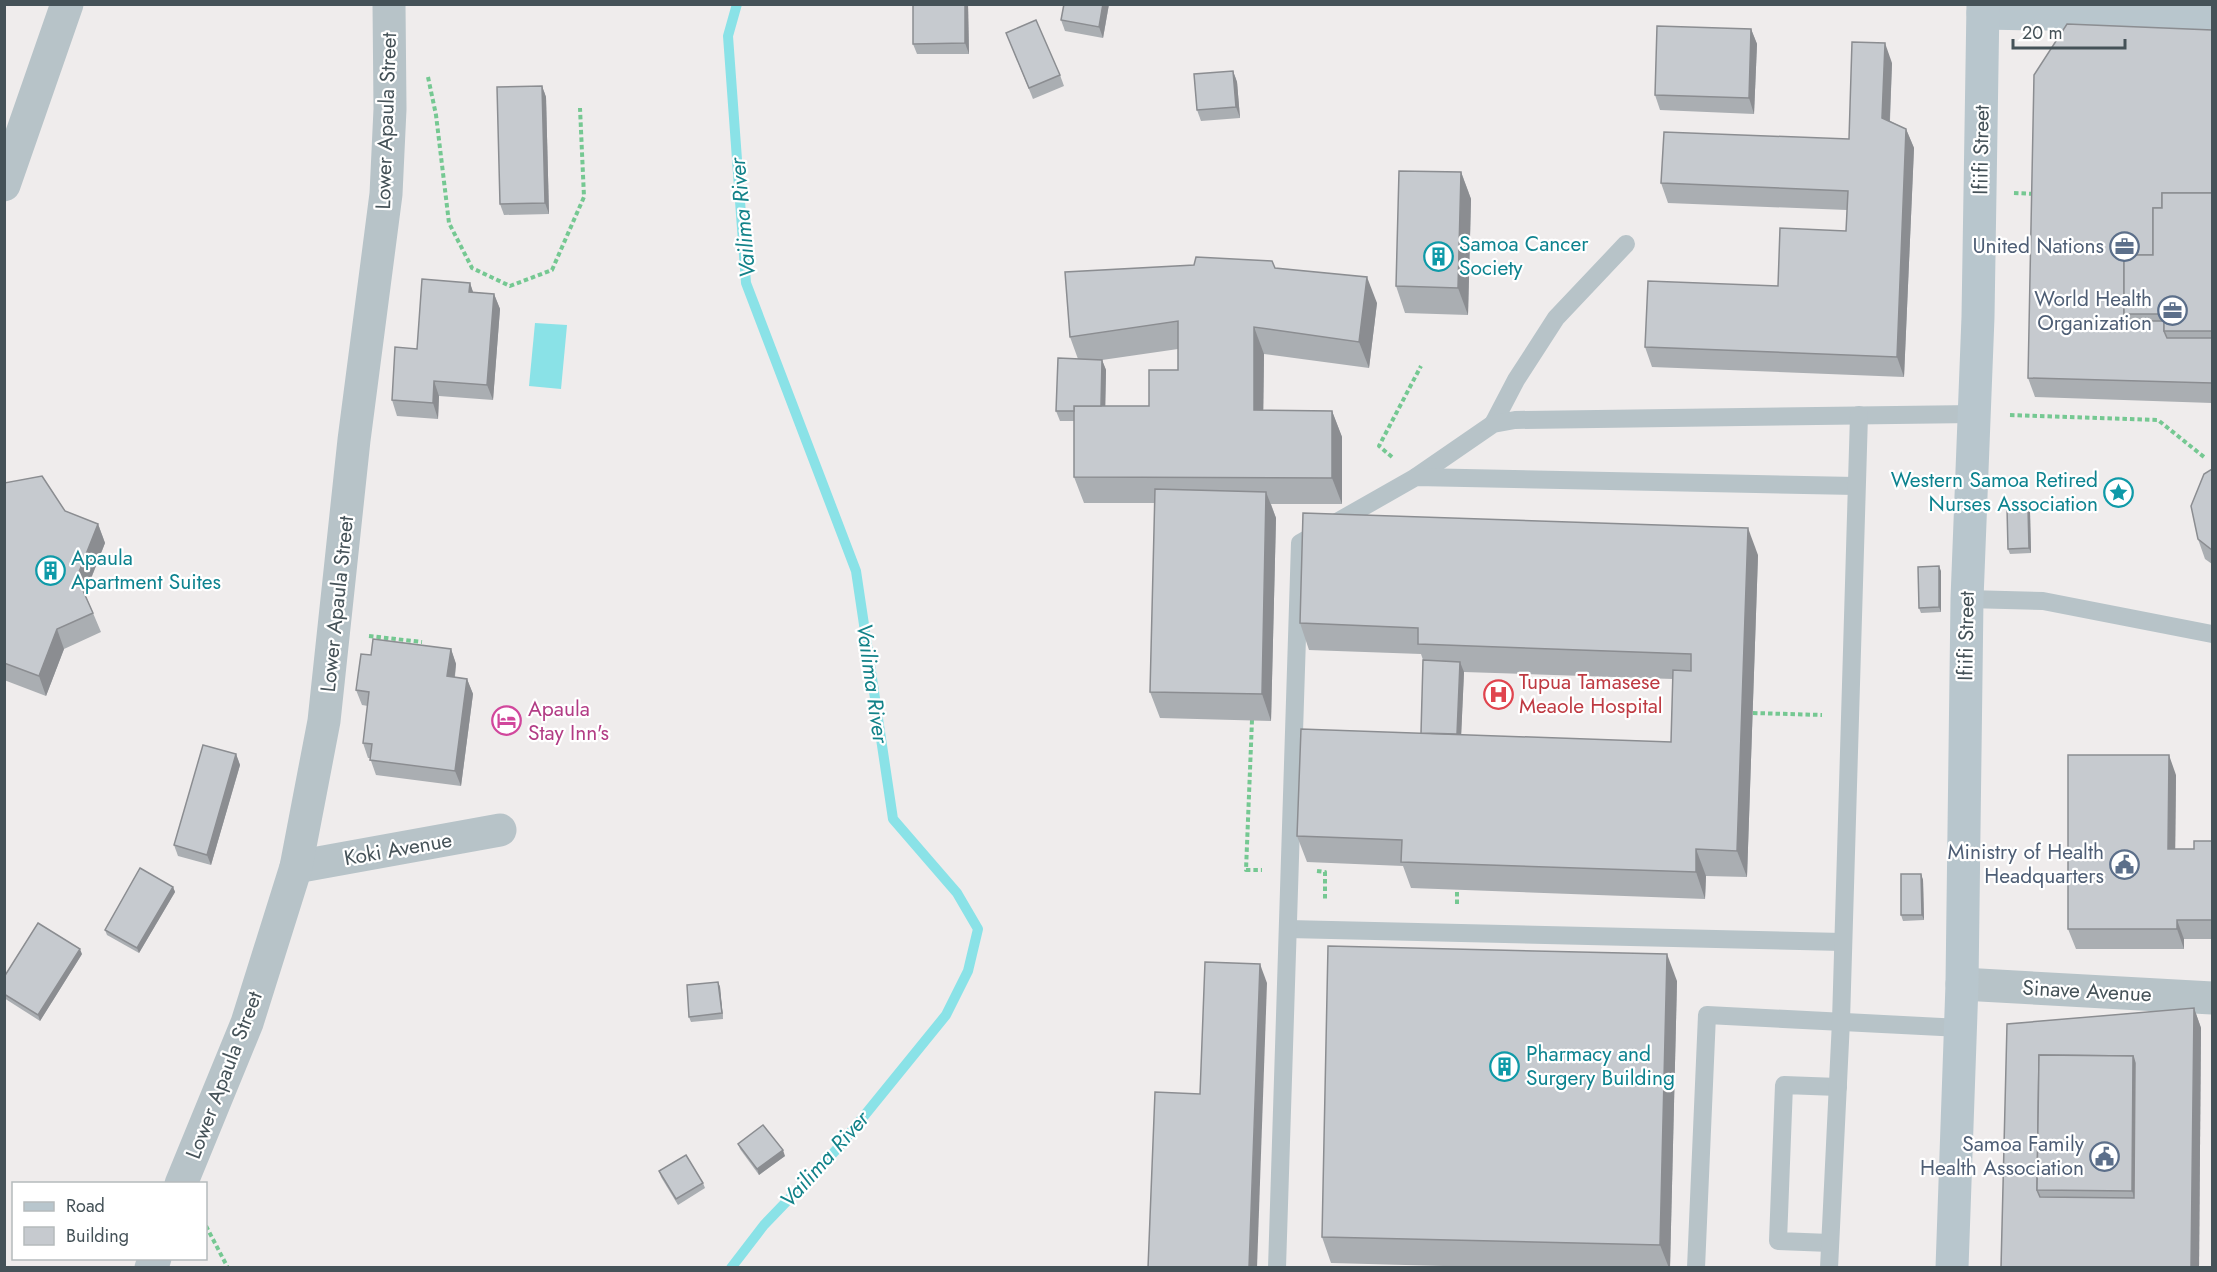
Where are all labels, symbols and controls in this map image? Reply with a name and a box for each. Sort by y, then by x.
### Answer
scale bar [2013,12,2126,50]
text: 20 m [2022,20,2062,46]
street label: Lower Apaula Street [368,32,404,210]
street label: Ifiifi Street [1965,105,1997,195]
water label: Vailima River [721,155,763,279]
place label: Samoa Cancer Society [1459,229,1589,283]
office icon: United Nations [2109,230,2141,262]
place label: United Nations [1972,231,2104,261]
building icon: Samoa Cancer Society [1422,240,1454,272]
place label: World Health Organization [2034,284,2152,338]
office icon: World Health Organization [2157,295,2189,327]
place label: Western Samoa Retired Nurses Association [1891,465,2098,519]
place icon: Western Samoa Retired Nurses Association [2103,476,2135,508]
street label: Lower Apaula Street [313,514,361,694]
place label: Apaula Apartment Suites [71,543,221,597]
building icon: Apaula Apartment Suites [34,554,66,586]
street label: Ifiifi Street [1950,591,1982,681]
water label: Vailima River [849,621,897,746]
place label: Tupua Tamasese Meaole Hospital [1519,667,1663,721]
hospital icon: Tupua Tamasese Meaole Hospital [1482,678,1514,710]
place label: Apaula Stay Inn's [528,694,609,748]
hotel icon: Apaula Stay Inn's [491,705,523,737]
street label: Koki Avenue [342,825,455,873]
place label: Ministry of Health Headquarters [1948,837,2104,891]
public building icon: Ministry of Health Headquarters [2109,848,2141,880]
street label: Sinave Avenue [2022,973,2153,1009]
street label: Lower Apaula Street [178,987,270,1163]
place label: Pharmacy and Surgery Building [1526,1039,1675,1093]
building icon: Pharmacy and Surgery Building [1489,1050,1521,1082]
water label: Vailima River [772,1102,877,1214]
place label: Samoa Family Health Association [1920,1129,2085,1183]
public building icon: Samoa Family Health Association [2089,1140,2121,1172]
legend [12,1182,207,1260]
text: Road [66,1193,105,1219]
text: Building [66,1223,129,1249]

